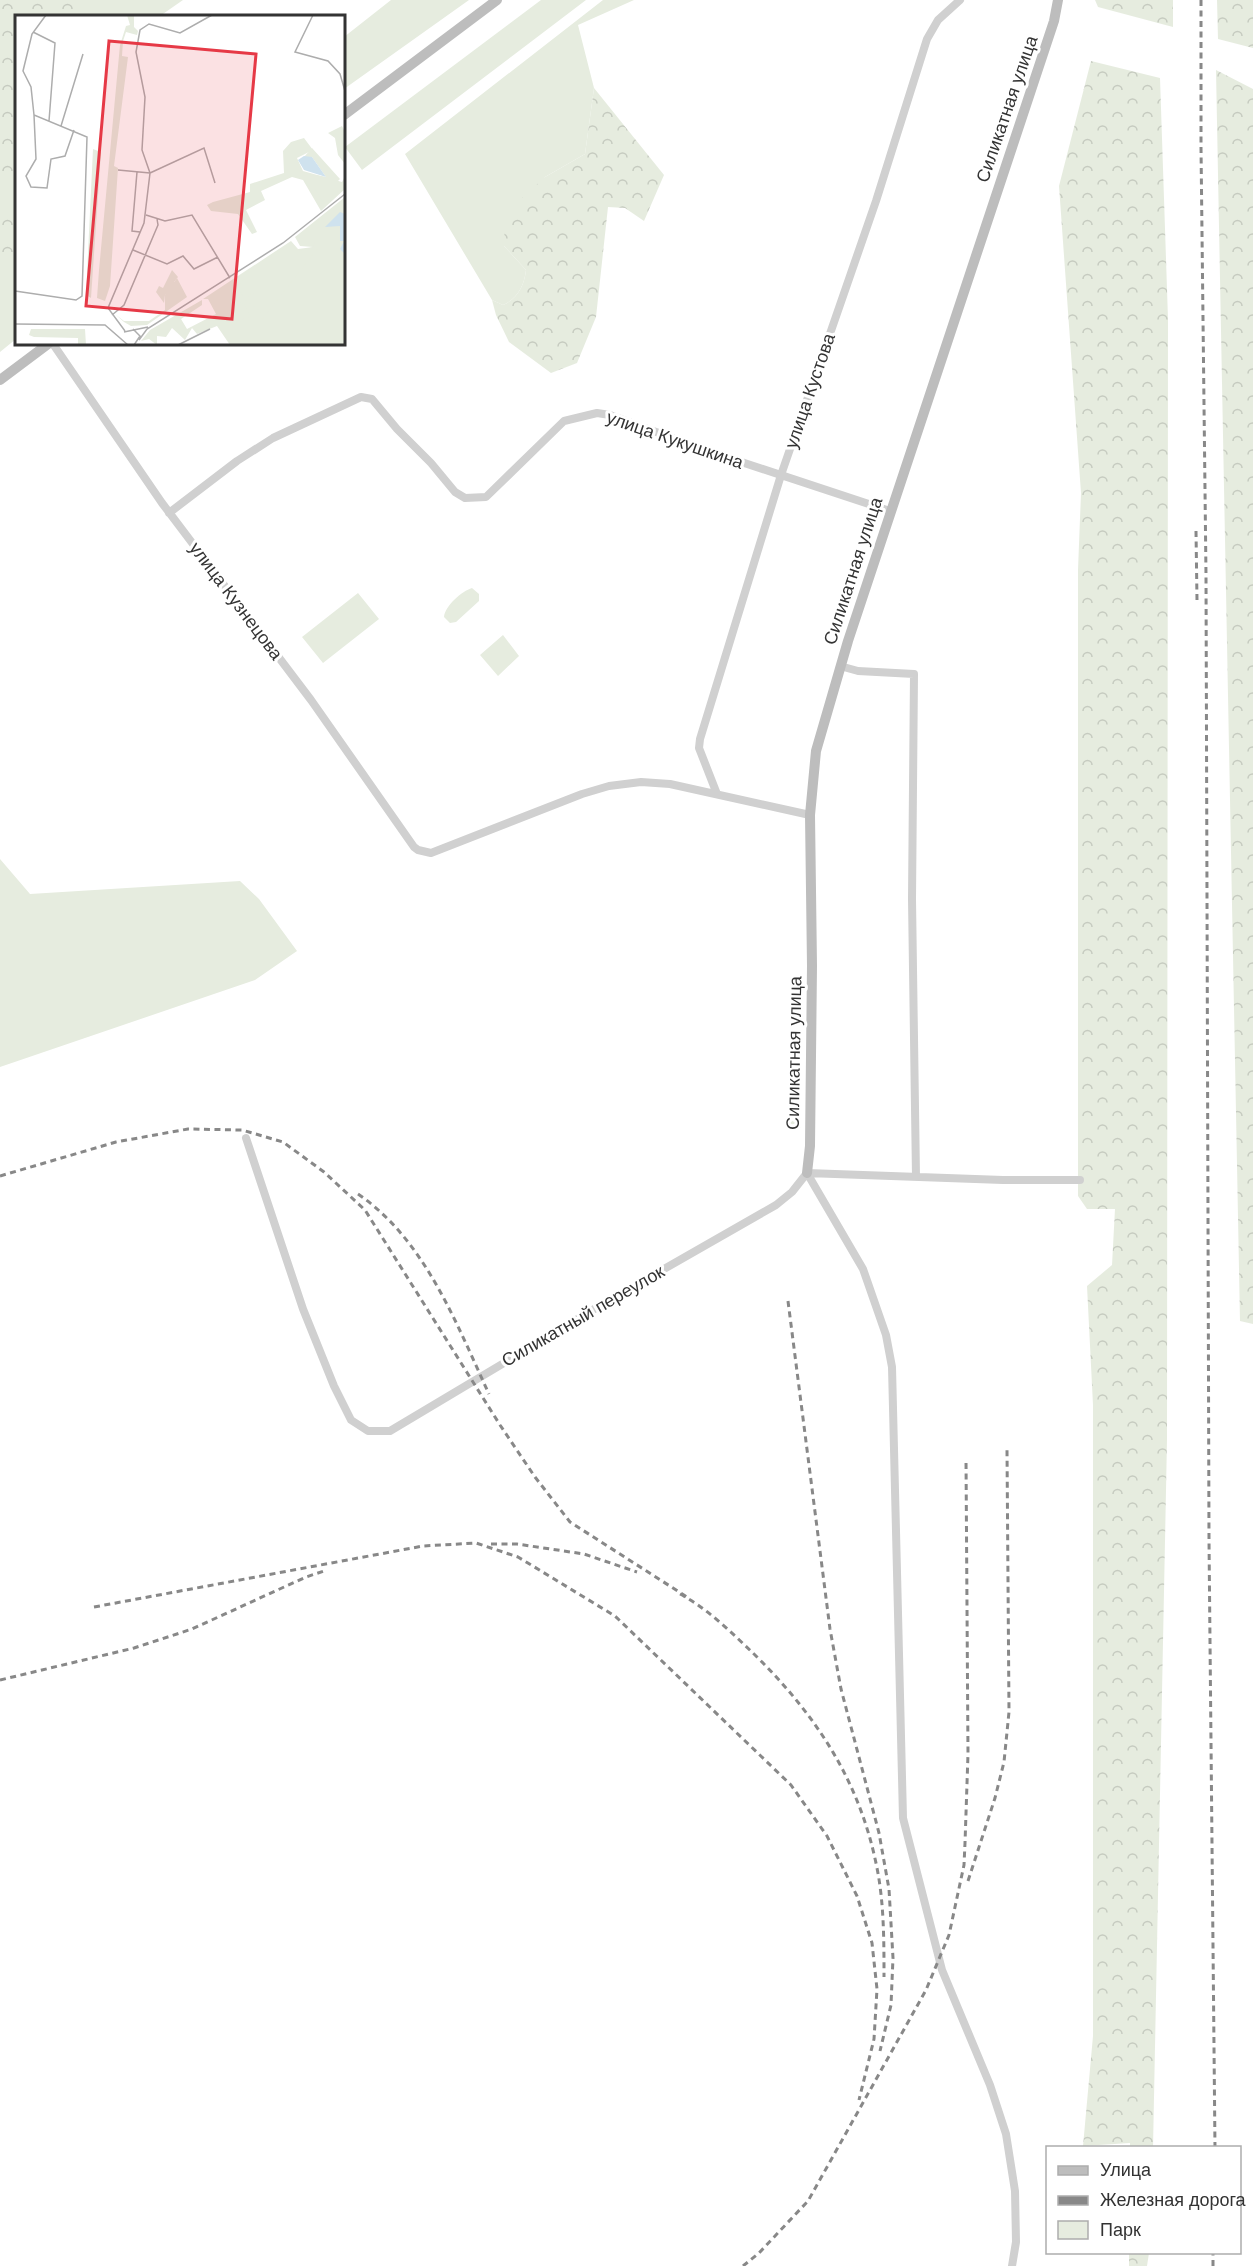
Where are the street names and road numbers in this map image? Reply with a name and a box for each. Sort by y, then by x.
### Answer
street label: Силикатная улица [972,32,1042,185]
street label: улица Кустова [781,330,839,451]
street label: улица Кукушкина [604,407,747,473]
street label: Силикатная улица [820,494,887,647]
street label: улица Кузнецова [185,538,287,664]
street label: Силикатная улица [783,975,805,1130]
street label: Силикатный переулок [498,1261,668,1371]

